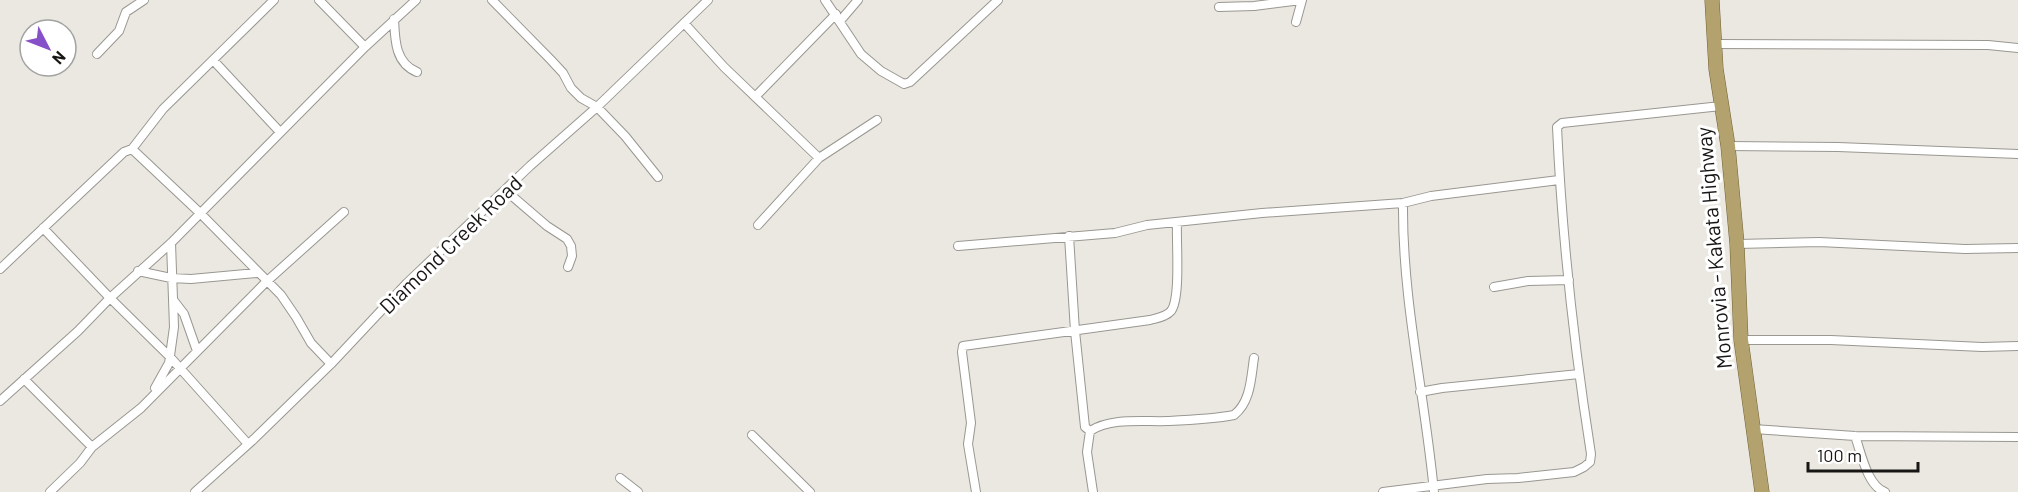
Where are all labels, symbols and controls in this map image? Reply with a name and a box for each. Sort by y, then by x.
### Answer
north arrow [18,18,78,78]
text: N [49,48,70,69]
street label: Monrovia - Kakata Highway [1690,126,1736,370]
street label: Diamond Creek Road [374,170,526,318]
scale bar [1808,435,1918,473]
text: 100 m [1817,444,1862,466]

